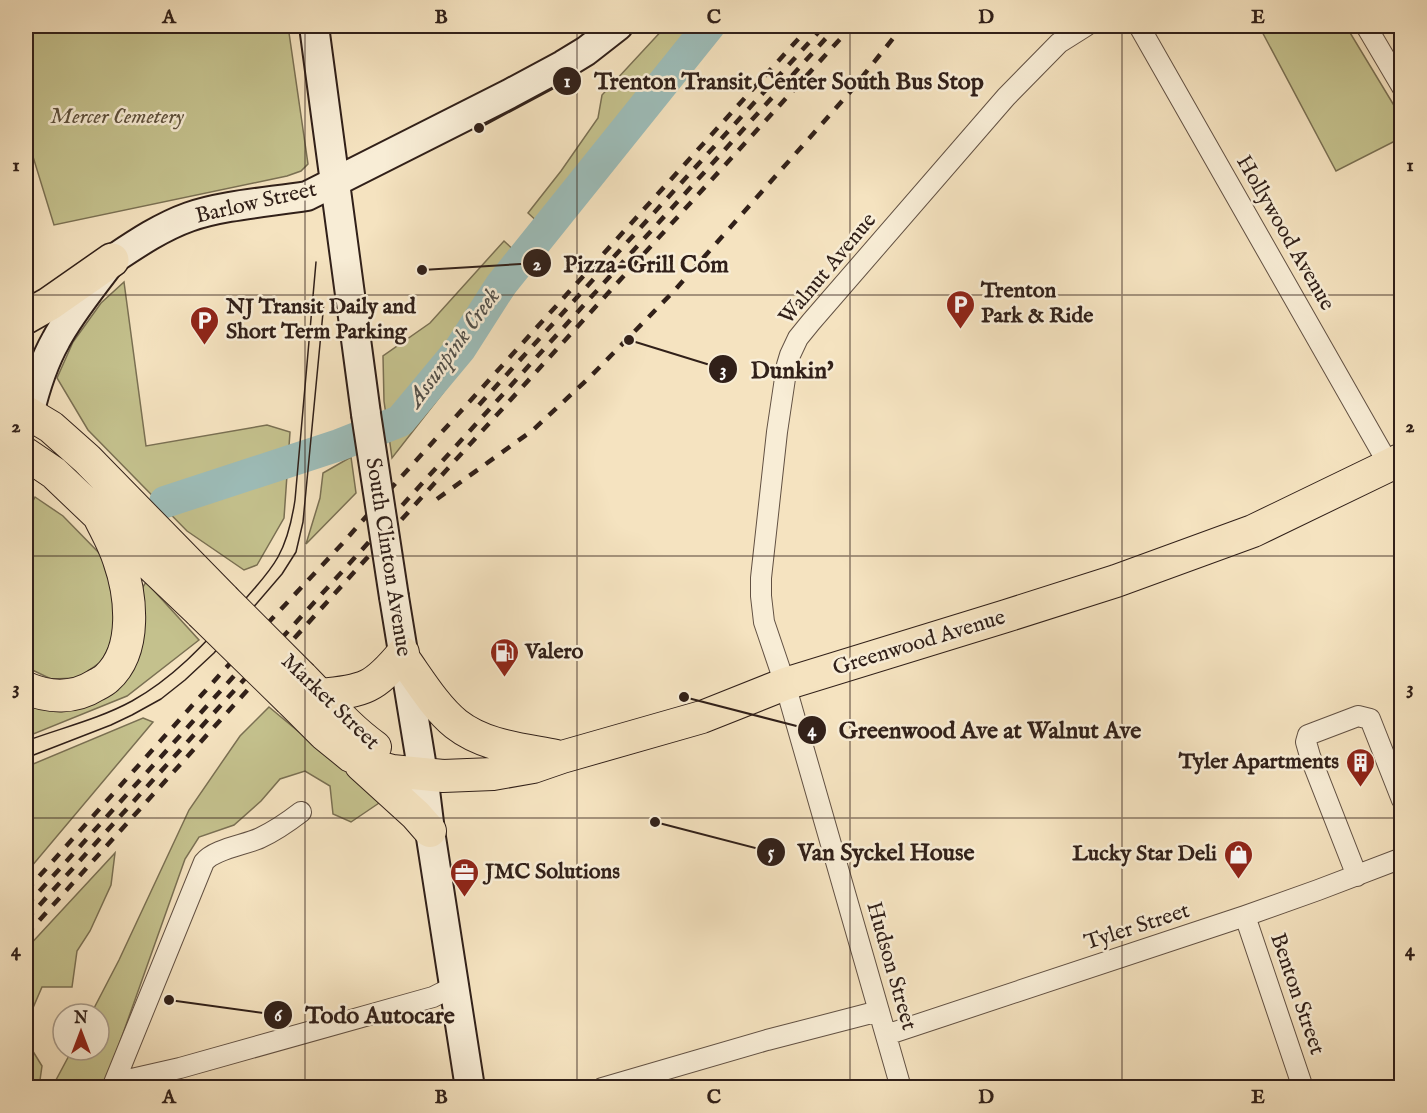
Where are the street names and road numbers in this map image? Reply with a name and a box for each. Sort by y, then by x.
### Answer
street label: Hollywood Avenue [1229,150,1341,316]
street label: Barlow Street [193,175,320,231]
street label: Walnut Avenue [773,207,883,331]
street label: South Clinton Avenue [358,456,418,658]
street label: Greenwood Avenue [829,603,1009,683]
street label: Market Street [275,648,386,756]
street label: Tyler Street [1081,897,1194,957]
street label: Hudson Street [859,898,923,1034]
street label: Benton Street [1263,930,1331,1059]

